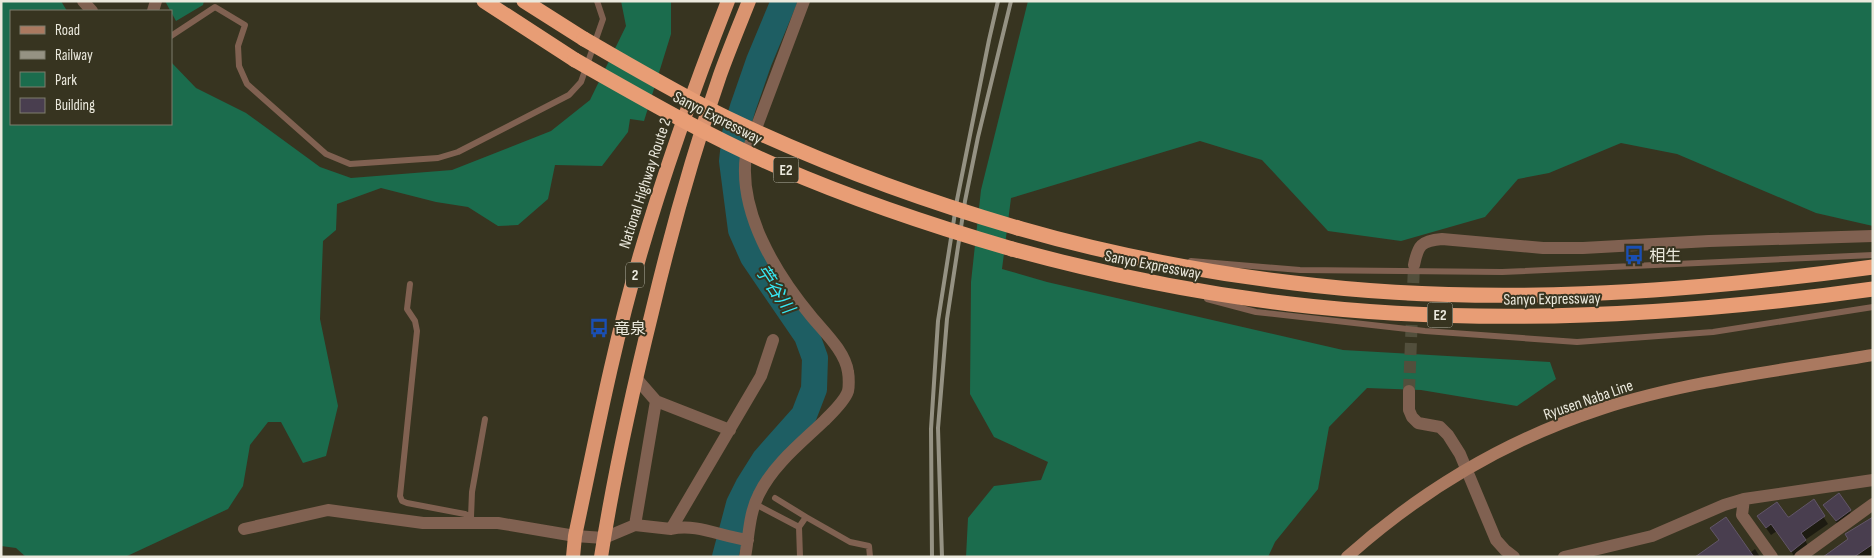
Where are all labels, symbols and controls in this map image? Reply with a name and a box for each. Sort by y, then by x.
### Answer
legend [10,10,172,125]
text: Road [55,21,80,40]
text: Railway [55,46,93,65]
text: Park [55,71,77,90]
street label: Sanyo Expressway [670,88,765,149]
text: Building [55,96,95,115]
street label: National Highway Route 2 [615,116,675,251]
road number: E2 [774,158,798,182]
bus stop icon: 相生 [1623,244,1645,266]
street label: Sanyo Expressway [1103,247,1202,284]
place label: 相生 [1649,247,1681,266]
water label: 苧谷川 [751,261,800,319]
road number: 2 [626,262,644,288]
street label: Sanyo Expressway [1503,289,1601,310]
road number: E2 [1428,302,1452,328]
bus stop icon: 竜泉 [588,317,610,339]
place label: 竜泉 [614,320,646,339]
street label: Ryusen Naba Line [1541,376,1636,425]

